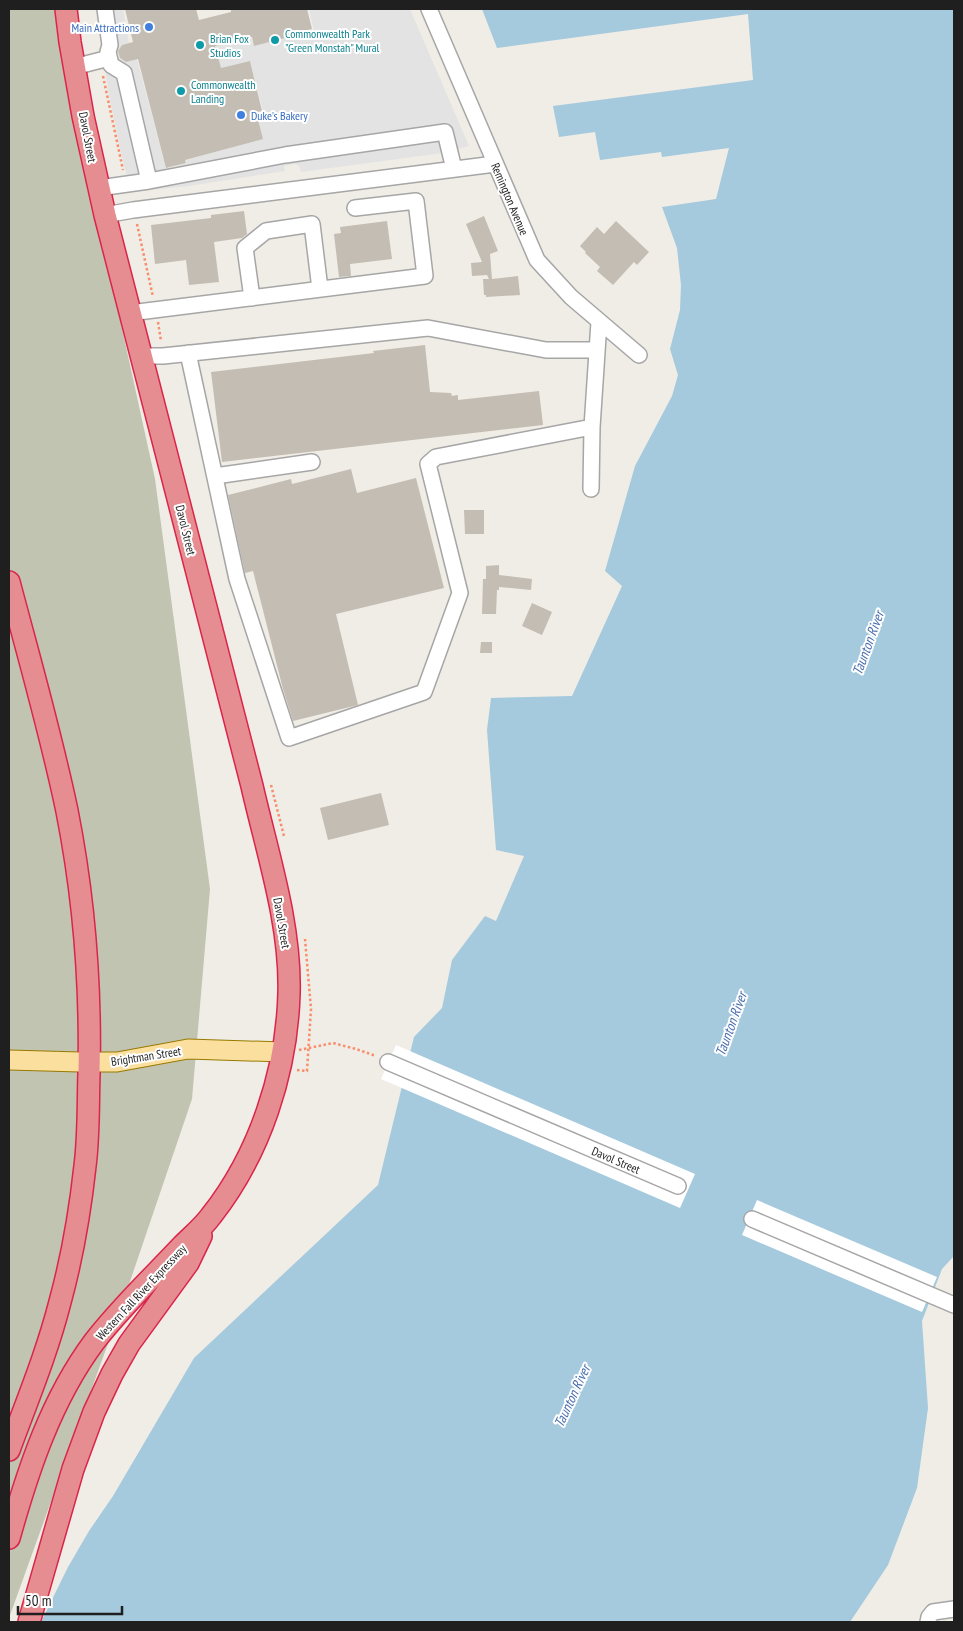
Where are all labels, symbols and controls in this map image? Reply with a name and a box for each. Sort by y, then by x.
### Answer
place label: Main Attractions [72,20,139,35]
marker: Main Attractions [143,21,155,33]
place label: Commonwealth Park "Green Monstah" Mural [285,26,380,55]
place label: Brian Fox Studios [210,31,249,60]
marker: Commonwealth Park "Green Monstah" Mural [269,34,281,46]
marker: Brian Fox Studios [194,39,206,51]
place label: Commonwealth Landing [191,77,256,106]
marker: Commonwealth Landing [175,85,187,97]
place label: Duke's Bakery [251,108,308,123]
marker: Duke's Bakery [235,109,247,121]
street label: Davol Street [76,110,100,164]
street label: Remington Avenue [488,160,532,238]
street label: Davol Street [173,503,200,557]
water label: Taunton River [848,607,889,677]
street label: Davol Street [270,897,294,950]
water label: Taunton River [711,988,752,1058]
street label: Brightman Street [110,1043,183,1069]
street label: Davol Street [590,1143,643,1177]
street label: Western Fall River Expressway [93,1241,190,1343]
water label: Taunton River [550,1360,595,1430]
scale bar [18,1584,121,1616]
text: 50 m [25,1591,51,1610]

